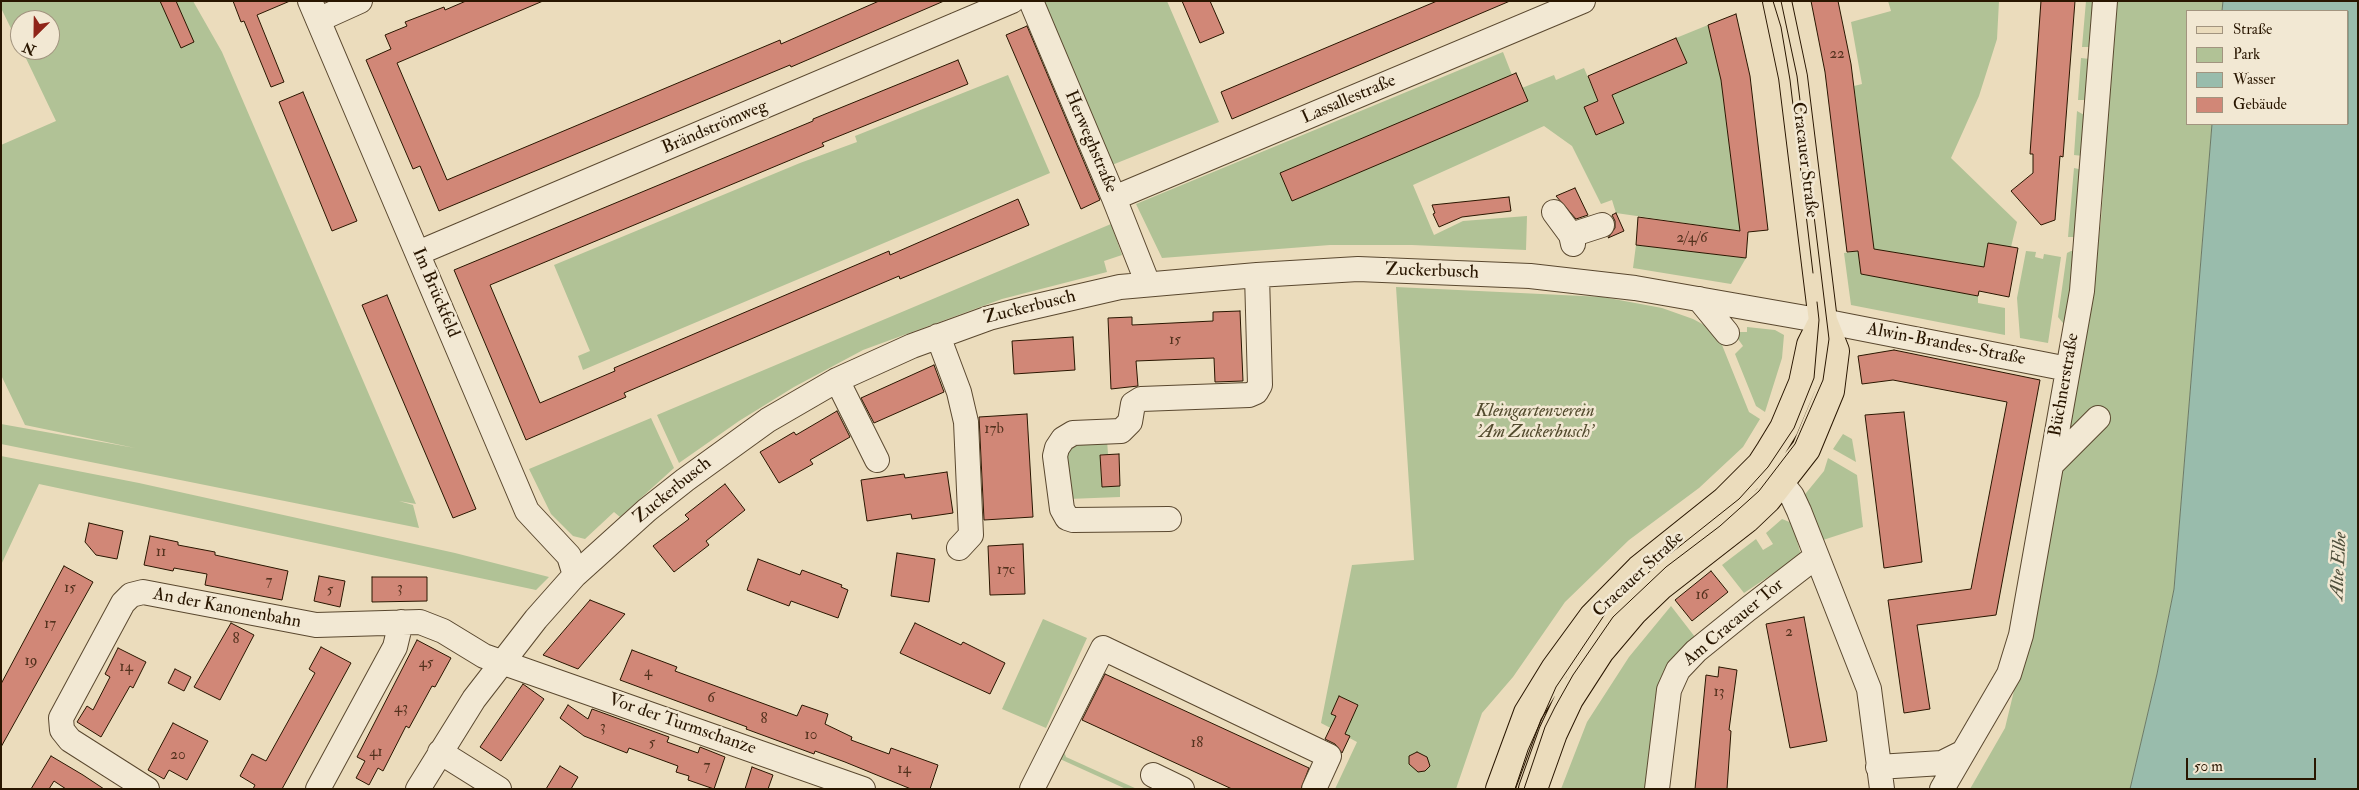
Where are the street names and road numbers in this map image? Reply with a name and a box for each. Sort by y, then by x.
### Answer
street label: Lassallestraße [1299,70,1399,130]
street label: Herweghstraße [1059,88,1121,196]
street label: Brändströmweg [659,96,771,160]
street label: Cracauer Straße [1786,101,1822,219]
street label: Im Brückfeld [406,245,464,341]
street label: Zuckerbusch [1385,260,1479,284]
street label: Zuckerbusch [982,286,1078,330]
street label: Alwin-Brandes-Straße [1865,319,2027,371]
street label: Büchnerstraße [2045,332,2085,438]
street label: Zuckerbusch [630,453,716,529]
street label: Cracauer Straße [1589,527,1689,623]
street label: Am Cracauer Tor [1679,575,1789,671]
street label: An der Kanonenbahn [151,584,303,634]
street label: Vor der Turmschanze [605,690,759,760]

